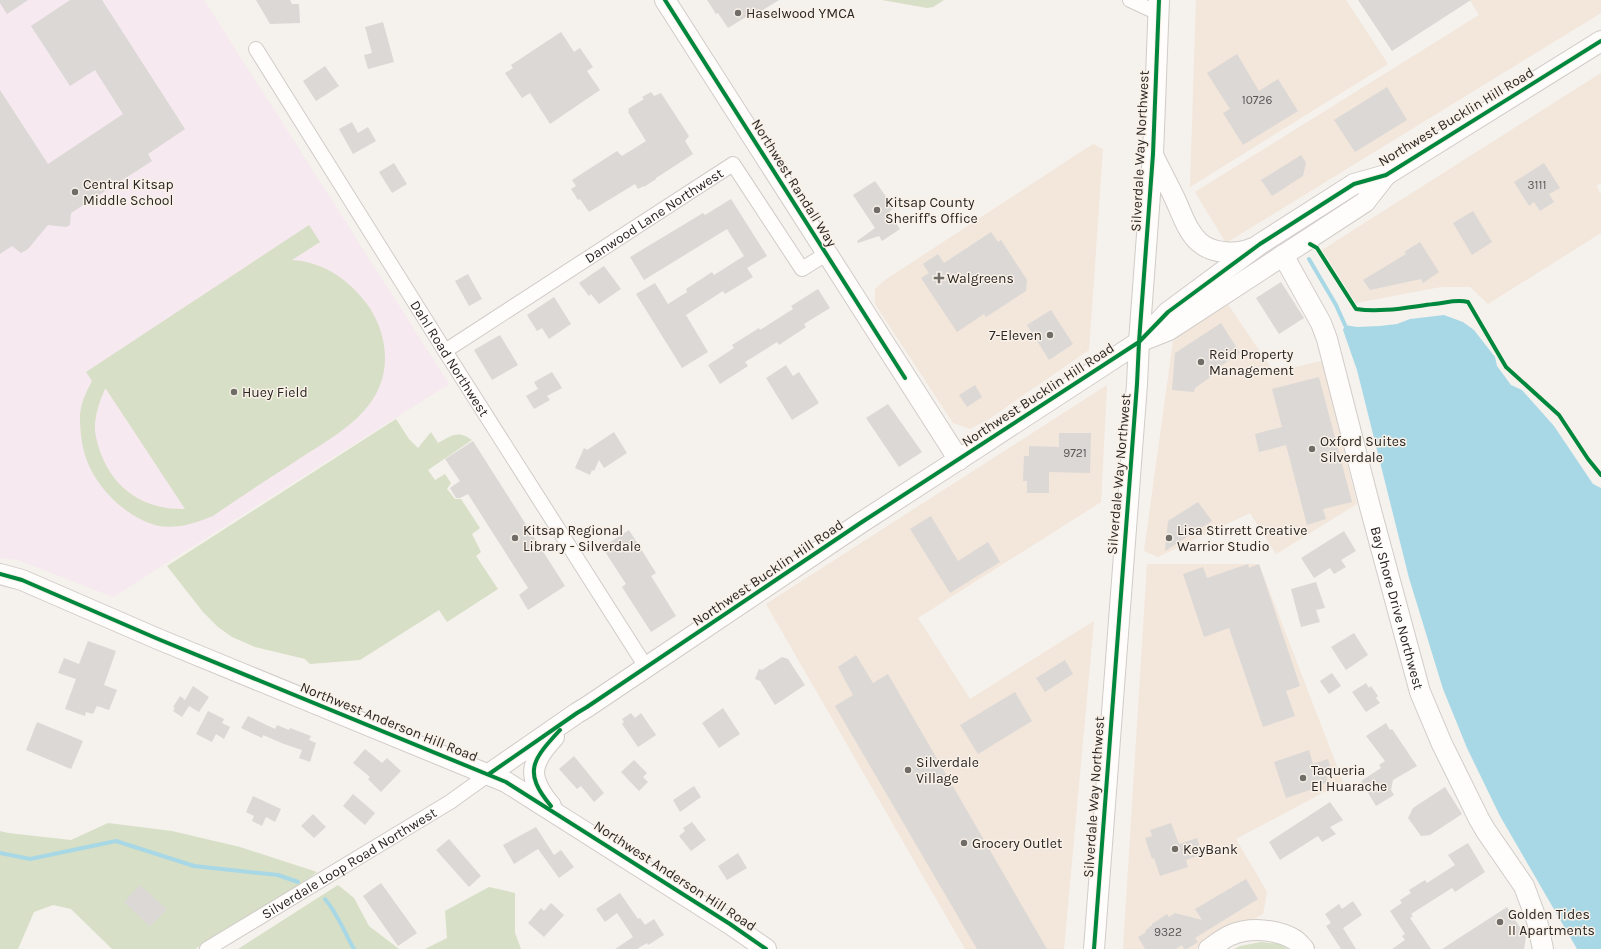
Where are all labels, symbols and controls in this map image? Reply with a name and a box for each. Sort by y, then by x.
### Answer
place label: Haselwood YMCA [746,5,855,22]
marker: Haselwood YMCA [733,8,743,18]
street label: Northwest Bucklin Hill Road [1375,64,1537,170]
street label: Silverdale Way Northwest [1127,70,1153,232]
house number: 10726 [1242,93,1272,107]
street label: Northwest Randall Way [748,116,841,250]
street label: Danwood Lane Northwest [581,164,726,267]
place label: Central Kitsap Middle School [83,176,174,209]
house number: 3111 [1528,178,1546,192]
marker: Central Kitsap Middle School [70,187,80,197]
place label: Kitsap County Sheriff's Office [885,194,978,227]
marker: Kitsap County Sheriff's Office [872,205,882,215]
place label: Walgreens [947,270,1014,287]
marker: Walgreens [934,273,944,283]
street label: Dahl Road Northwest [407,297,493,420]
place label: 7-Eleven [989,327,1042,344]
marker: 7-Eleven [1045,330,1055,340]
street label: Northwest Bucklin Hill Road [959,339,1117,451]
place label: Reid Property Management [1209,346,1294,379]
marker: Reid Property Management [1196,357,1206,367]
place label: Huey Field [242,384,308,401]
marker: Huey Field [229,387,239,397]
street label: Silverdale Way Northwest [1103,393,1135,555]
place label: Oxford Suites Silverdale [1320,433,1406,466]
marker: Oxford Suites Silverdale [1307,444,1317,454]
house number: 9721 [1063,446,1087,460]
street label: Northwest Bucklin Hill Road [689,516,847,630]
place label: Kitsap Regional Library - Silverdale [523,522,641,555]
place label: Lisa Stirrett Creative Warrior Studio [1177,522,1307,555]
street label: Bay Shore Drive Northwest [1367,524,1427,692]
marker: Kitsap Regional Library - Silverdale [510,533,520,543]
marker: Lisa Stirrett Creative Warrior Studio [1164,533,1174,543]
street label: Northwest Anderson Hill Road [298,679,480,765]
street label: Silverdale Way Northwest [1080,716,1108,878]
place label: Silverdale Village [916,754,979,787]
place label: Taqueria El Huarache [1311,762,1387,795]
marker: Silverdale Village [903,765,913,775]
marker: Taqueria El Huarache [1298,773,1308,783]
street label: Silverdale Loop Road Northwest [259,804,440,922]
street label: Northwest Anderson Hill Road [591,817,759,935]
place label: Grocery Outlet [972,835,1062,852]
marker: Grocery Outlet [959,838,969,848]
place label: KeyBank [1183,841,1238,858]
marker: KeyBank [1170,844,1180,854]
place label: Golden Tides II Apartments [1508,906,1595,939]
marker: Golden Tides II Apartments [1495,917,1505,927]
house number: 9322 [1154,925,1182,939]

